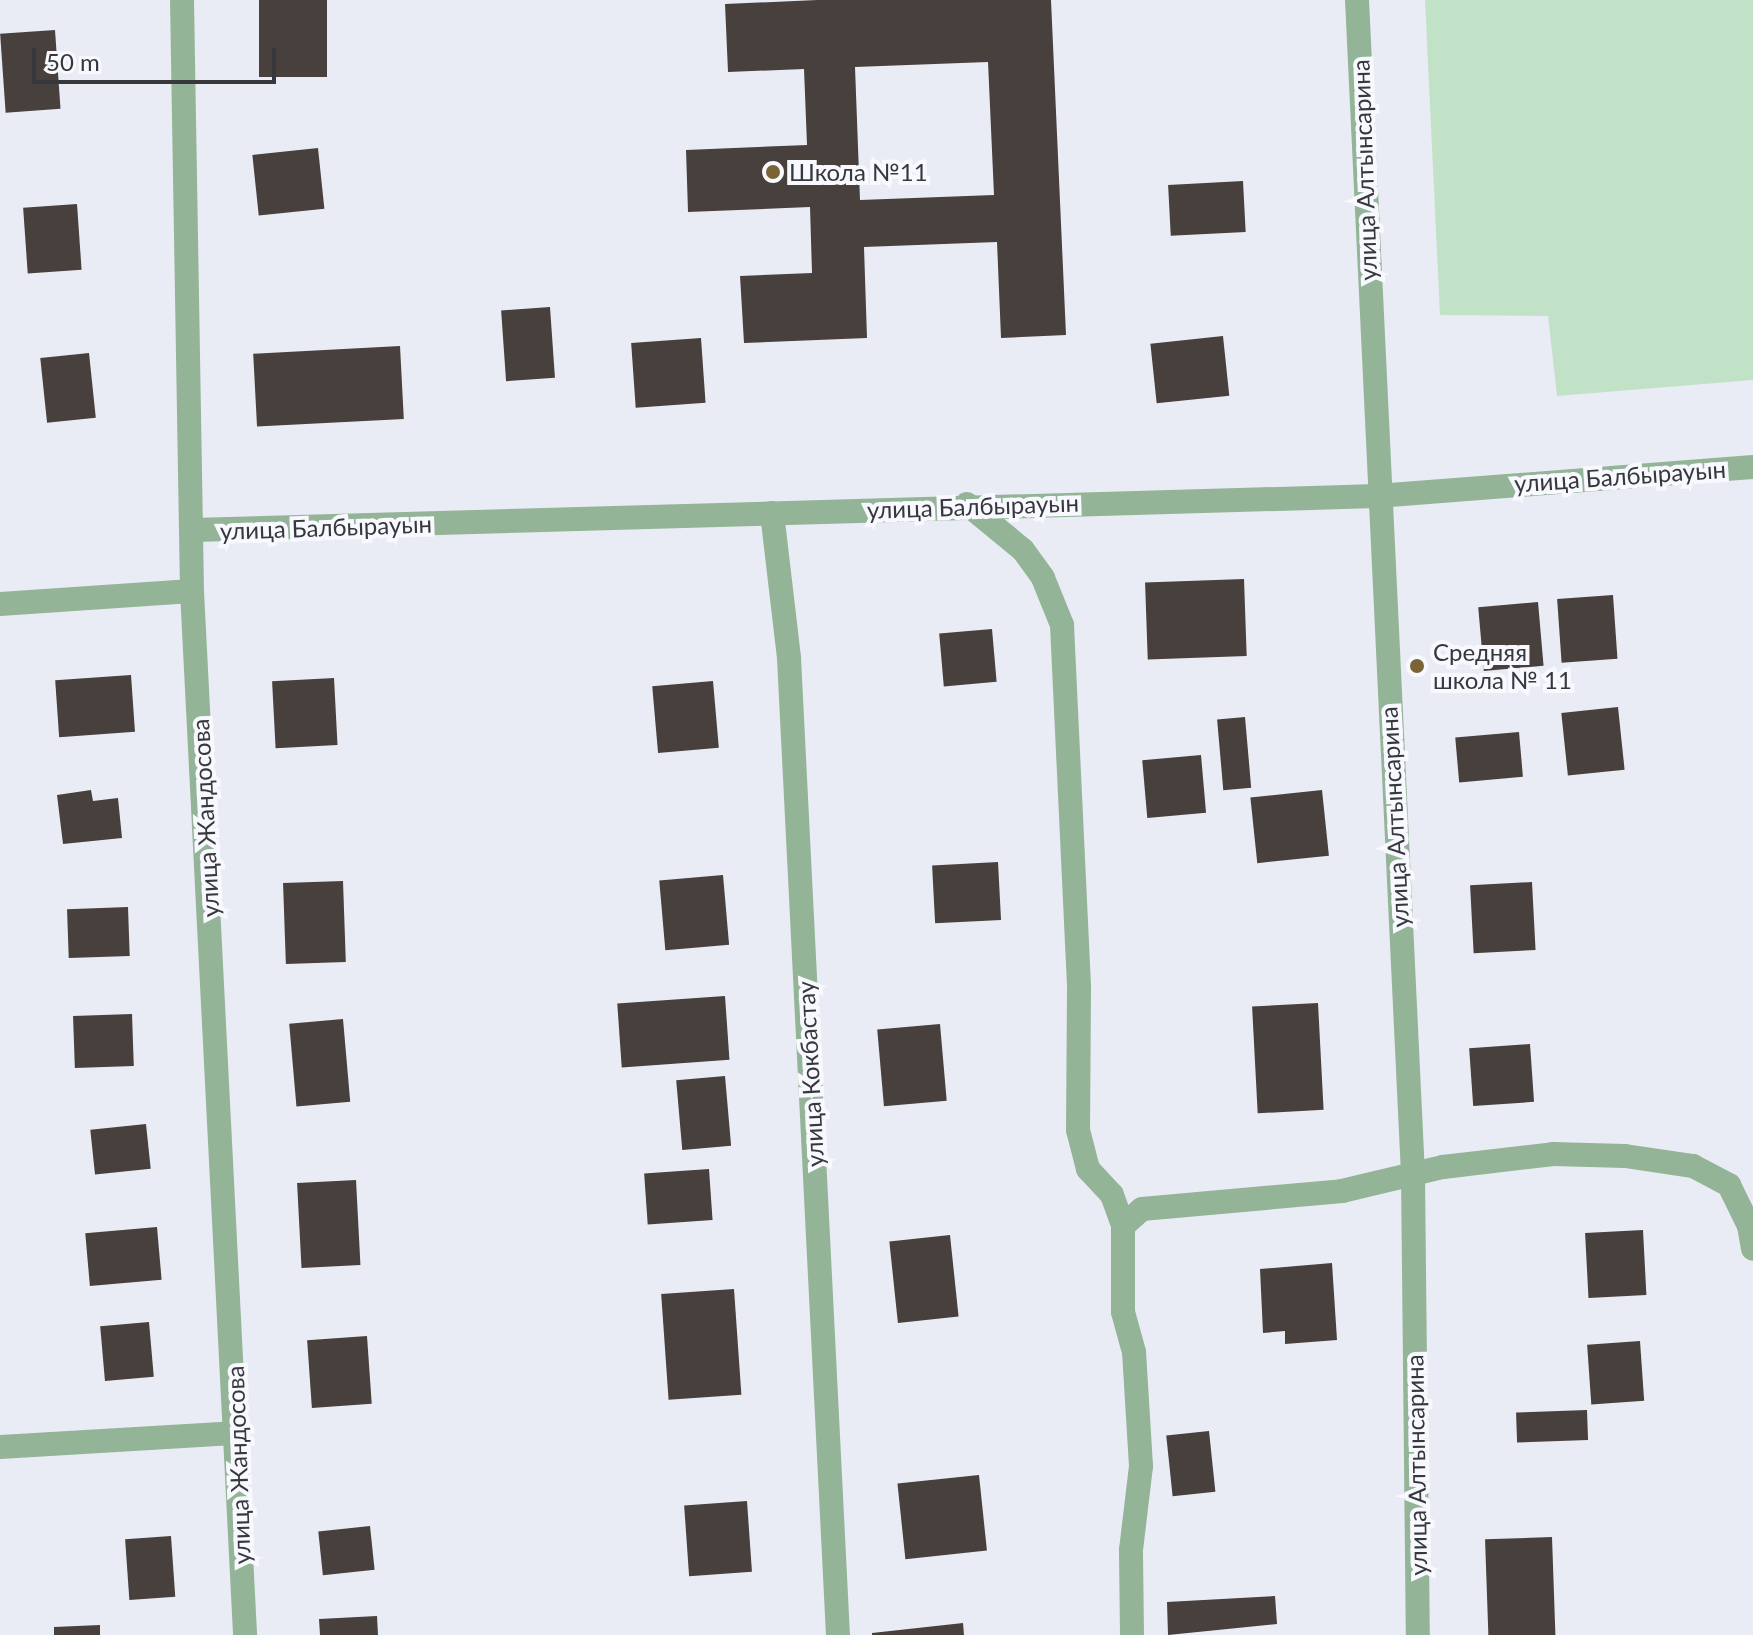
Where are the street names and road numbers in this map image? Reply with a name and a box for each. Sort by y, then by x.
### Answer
street label: улица Алтынсарина [1346,59,1382,281]
street label: улица Балбырауын [1513,454,1727,498]
street label: улица Балбырауын [867,488,1079,524]
street label: улица Балбырауын [220,509,432,545]
street label: улица Алтынсарина [1374,706,1414,928]
street label: улица Жандосова [185,718,225,918]
street label: улица Кокбастау [791,980,829,1168]
street label: улица Алтынсарина [1400,1354,1432,1576]
street label: улица Жандосова [220,1365,256,1565]

